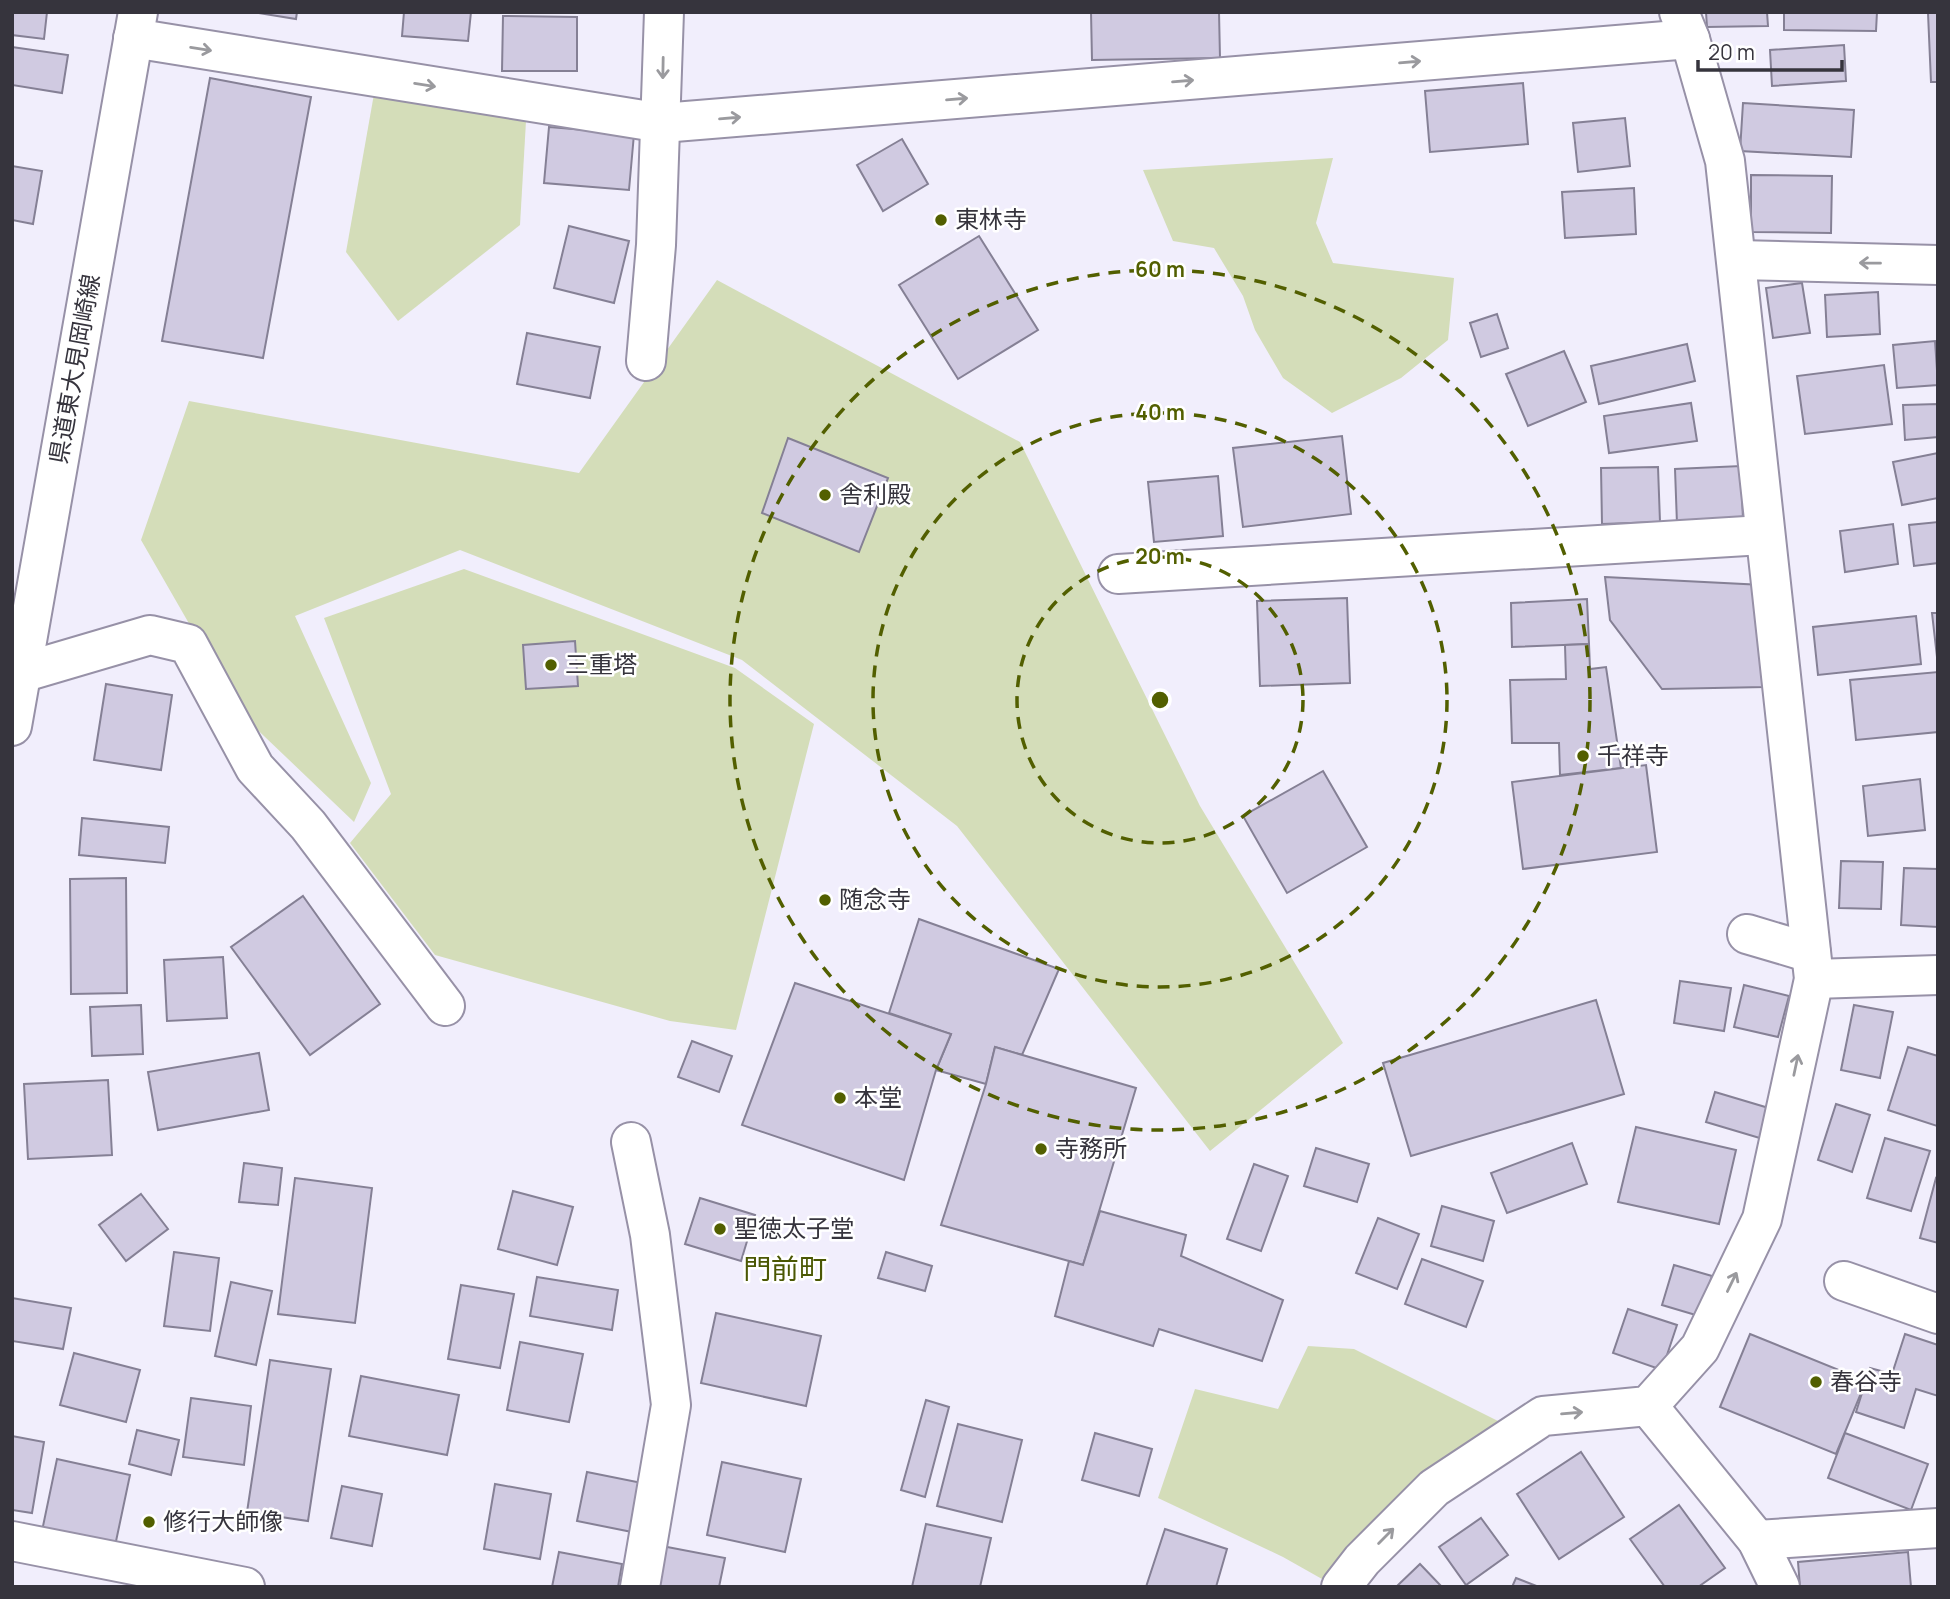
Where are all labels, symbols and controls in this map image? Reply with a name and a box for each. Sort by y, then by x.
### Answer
scale bar [1698,28,1842,72]
text: 20 m [1708,38,1755,66]
one-way arrow [189,43,212,56]
one-way arrow [1398,55,1421,68]
one-way arrow [656,56,670,79]
one-way arrow [1172,74,1194,87]
one-way arrow [413,79,436,92]
one-way arrow [945,92,967,105]
one-way arrow [718,111,741,124]
place label: 東林寺 [955,202,1027,235]
marker: 東林寺 [933,212,949,228]
text: 60 m [1135,255,1185,283]
one-way arrow [1858,256,1881,270]
street label: 県道東大見岡崎線 [41,271,106,466]
text: 40 m [1135,398,1185,426]
place label: 舎利殿 [839,477,911,510]
marker: 舎利殿 [817,487,833,503]
text: 20 m [1135,542,1185,570]
place label: 三重塔 [565,647,637,680]
marker: 三重塔 [543,657,559,673]
centre of rings [1148,688,1172,712]
place label: 千祥寺 [1597,738,1669,771]
marker: 千祥寺 [1575,748,1591,764]
place label: 随念寺 [839,882,911,915]
marker: 随念寺 [817,892,833,908]
one-way arrow [1789,1054,1803,1077]
place label: 本堂 [854,1080,902,1113]
marker: 本堂 [832,1090,848,1106]
place label: 寺務所 [1055,1131,1127,1164]
marker: 寺務所 [1033,1141,1049,1157]
place label: 聖徳太子堂 [734,1211,854,1244]
marker: 聖徳太子堂 [712,1221,728,1237]
district label: 門前町 [743,1249,827,1287]
one-way arrow [1725,1272,1739,1293]
place label: 春谷寺 [1830,1364,1902,1397]
marker: 春谷寺 [1808,1374,1824,1390]
one-way arrow [1561,1406,1583,1419]
place label: 修行大師像 [163,1504,283,1537]
marker: 修行大師像 [141,1514,157,1530]
one-way arrow [1378,1527,1395,1544]

